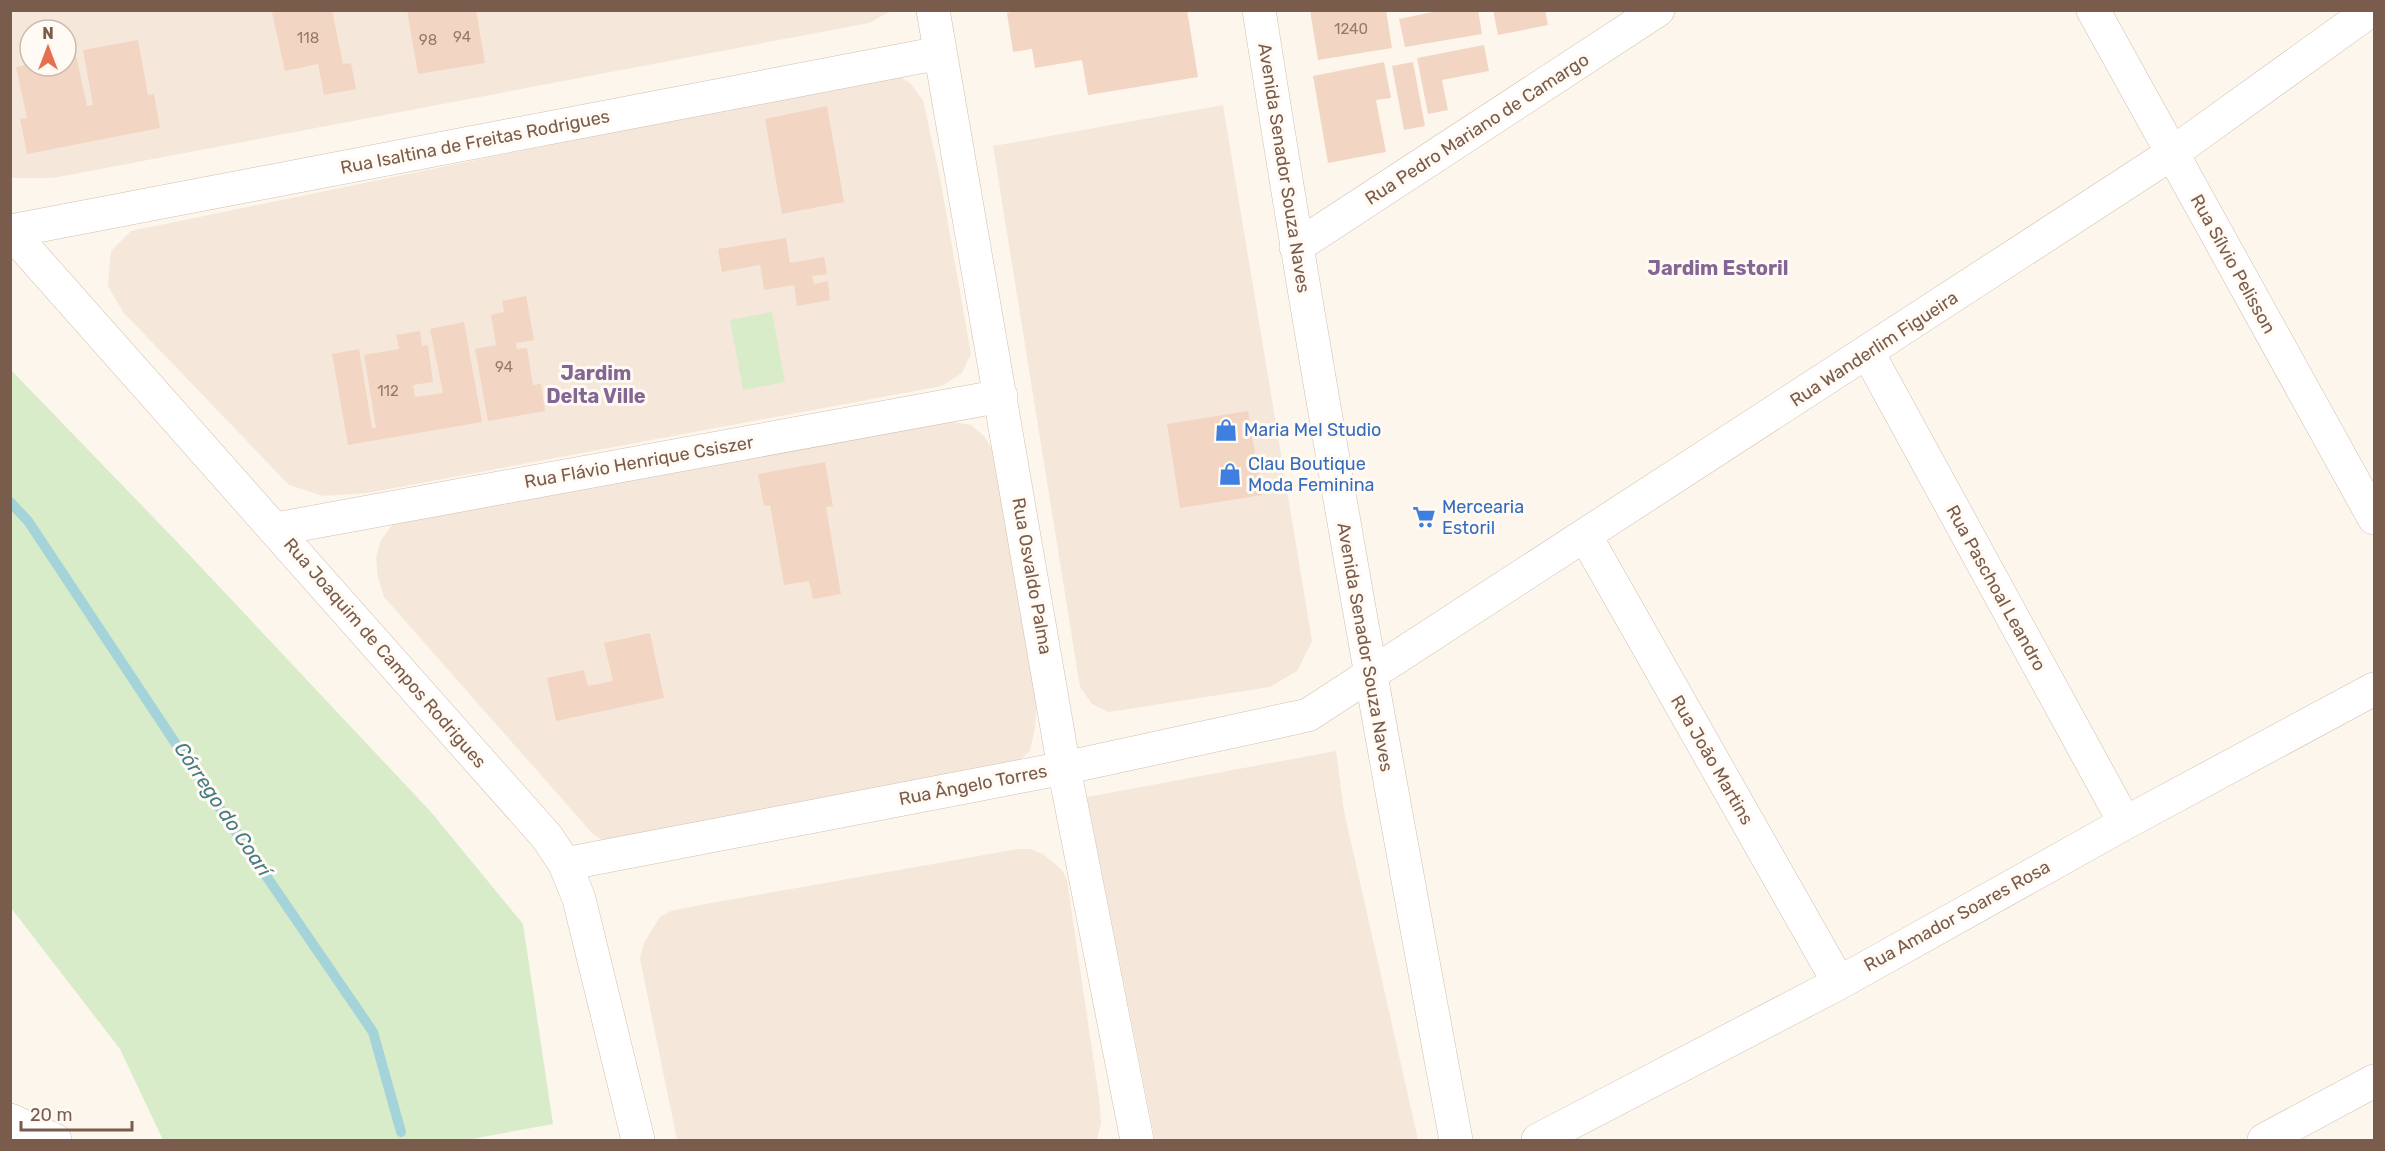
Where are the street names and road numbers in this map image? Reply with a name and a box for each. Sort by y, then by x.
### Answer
street label: Avenida Senador Souza Naves [1253,42,1315,294]
street label: Rua Pedro Mariano de Camargo [1361,48,1593,210]
street label: Rua Isaltina de Freitas Rodrigues [338,105,612,179]
street label: Rua Sílvio Pelisson [2186,190,2280,338]
street label: Rua Wanderlim Figueira [1786,286,1962,412]
street label: Rua Flávio Henrique Csiszer [523,431,756,493]
street label: Rua Osvaldo Palma [1007,496,1057,656]
street label: Rua Paschoal Leandro [1941,501,2051,675]
street label: Avenida Senador Souza Naves [1332,521,1398,773]
street label: Rua Joaquim de Campos Rodrigues [279,534,491,772]
street label: Rua João Martins [1666,691,1758,829]
street label: Rua Ângelo Torres [897,760,1049,810]
street label: Rua Amador Soares Rosa [1860,856,2054,976]

